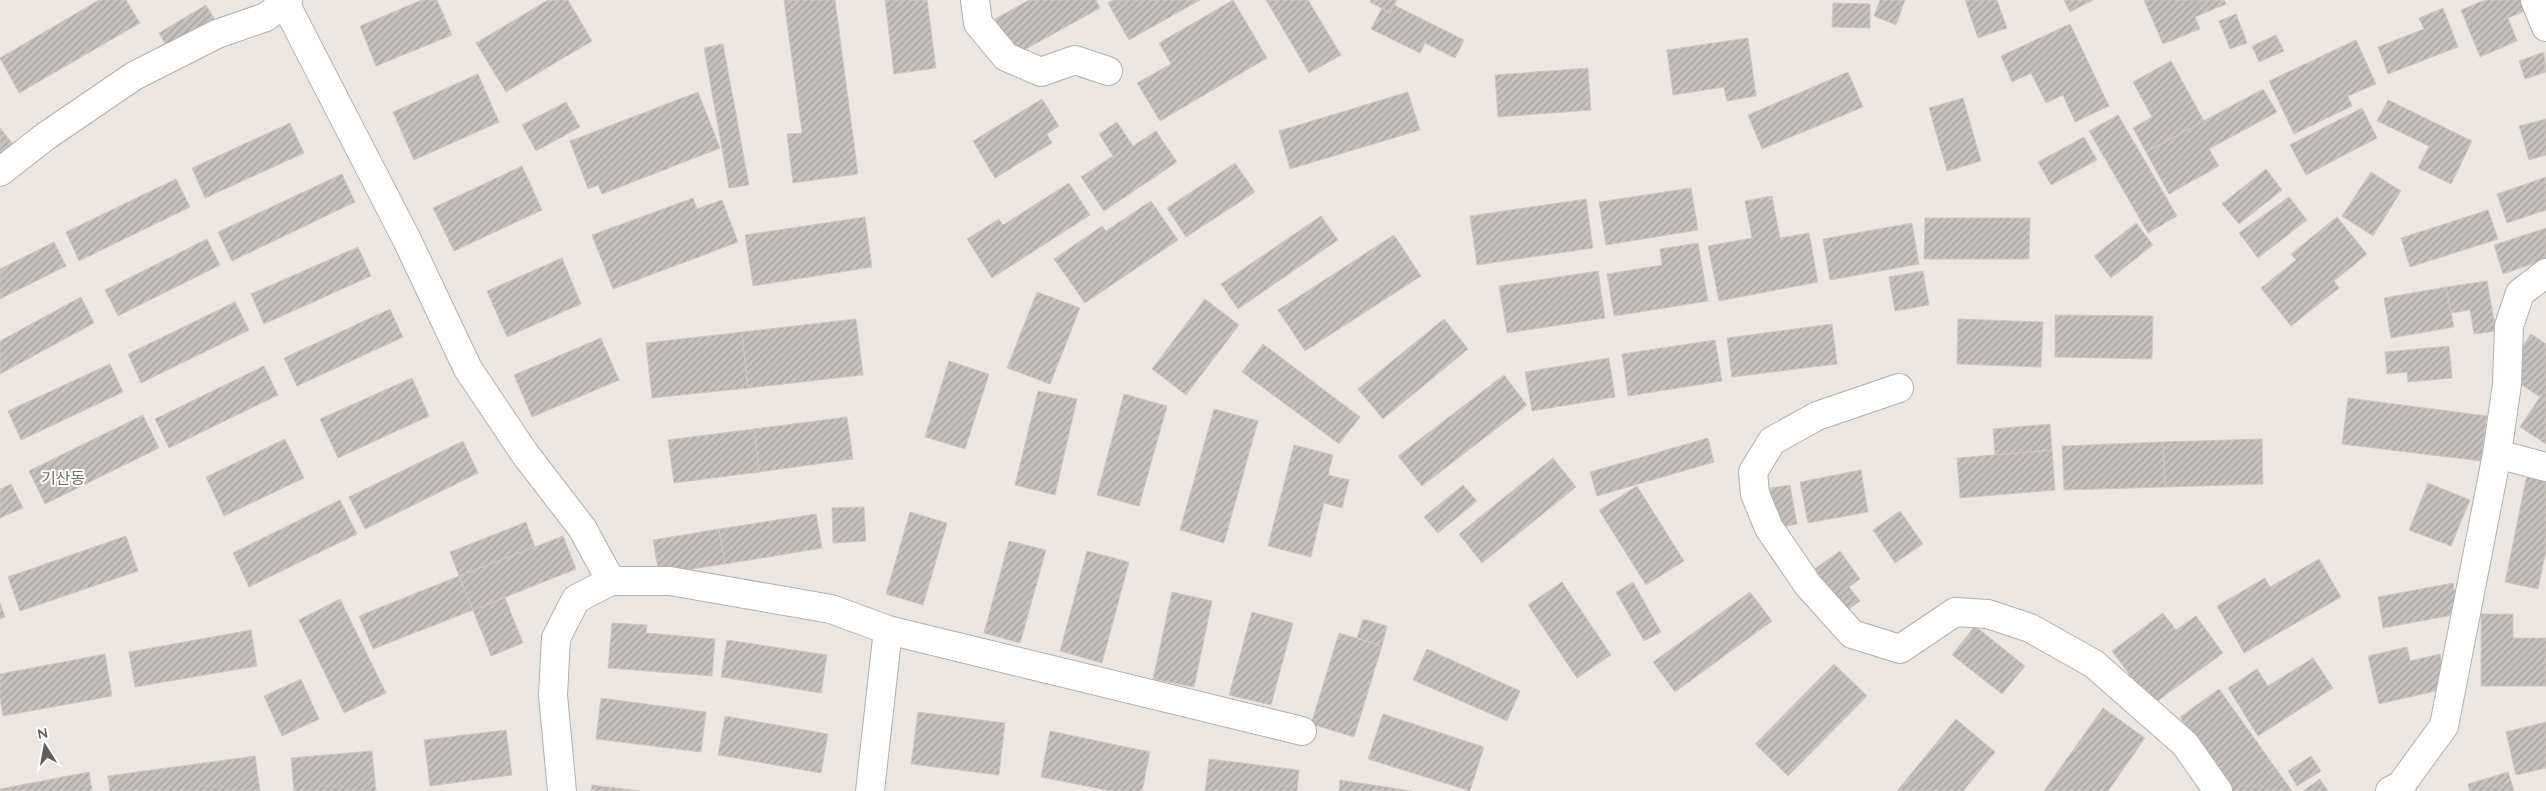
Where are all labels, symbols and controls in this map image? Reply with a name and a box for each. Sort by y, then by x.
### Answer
district label: 기산동 [41,468,85,488]
north arrow [20,721,70,771]
text: N [36,723,49,743]

